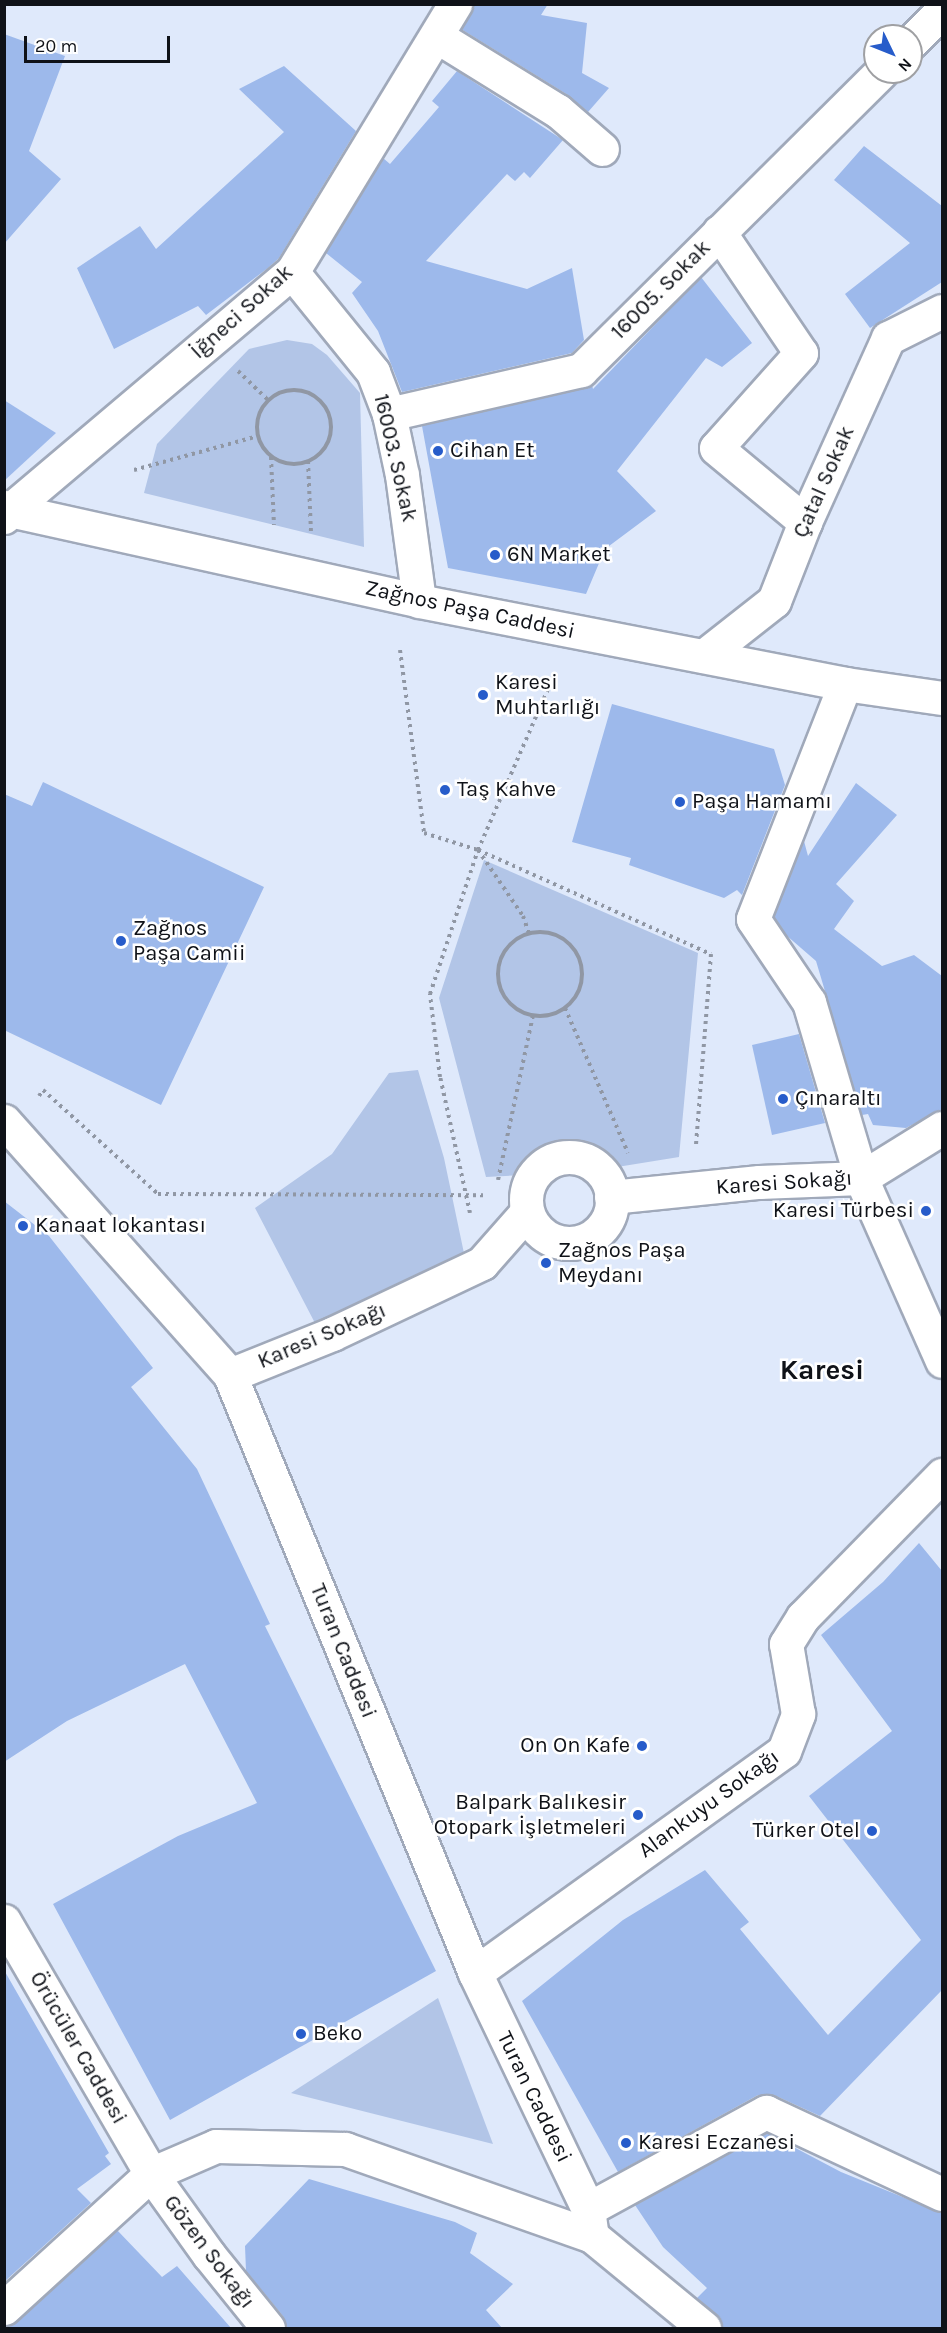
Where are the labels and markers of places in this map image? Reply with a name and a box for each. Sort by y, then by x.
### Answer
place label: Cihan Et [450,438,535,464]
marker: Cihan Et [431,444,445,458]
place label: 6N Market [507,542,611,568]
marker: 6N Market [488,548,502,562]
place label: Karesi Muhtarlığı [495,669,600,720]
marker: Karesi Muhtarlığı [476,688,490,702]
place label: Taş Kahve [457,777,556,803]
marker: Taş Kahve [438,783,452,797]
place label: Paşa Hamamı [692,789,832,815]
marker: Paşa Hamamı [673,795,687,809]
place label: Zağnos Paşa Camii [133,915,245,966]
marker: Zağnos Paşa Camii [114,934,128,948]
place label: Çınaraltı [795,1086,881,1112]
marker: Çınaraltı [776,1092,790,1106]
place label: Karesi Türbesi [773,1198,914,1224]
marker: Karesi Türbesi [919,1204,933,1218]
place label: Kanaat lokantası [35,1213,206,1239]
marker: Kanaat lokantası [16,1219,30,1233]
place label: Zağnos Paşa Meydanı [558,1237,686,1288]
marker: Zağnos Paşa Meydanı [539,1256,553,1270]
place label: On On Kafe [520,1733,630,1759]
marker: On On Kafe [635,1739,649,1753]
place label: Balpark Balıkesir Otopark İşletmeleri [434,1789,626,1840]
marker: Balpark Balıkesir Otopark İşletmeleri [631,1808,645,1822]
place label: Türker Otel [752,1818,860,1844]
marker: Türker Otel [865,1824,879,1838]
place label: Beko [313,2021,362,2047]
marker: Beko [294,2027,308,2041]
place label: Karesi Eczanesi [638,2130,795,2156]
marker: Karesi Eczanesi [619,2136,633,2150]

